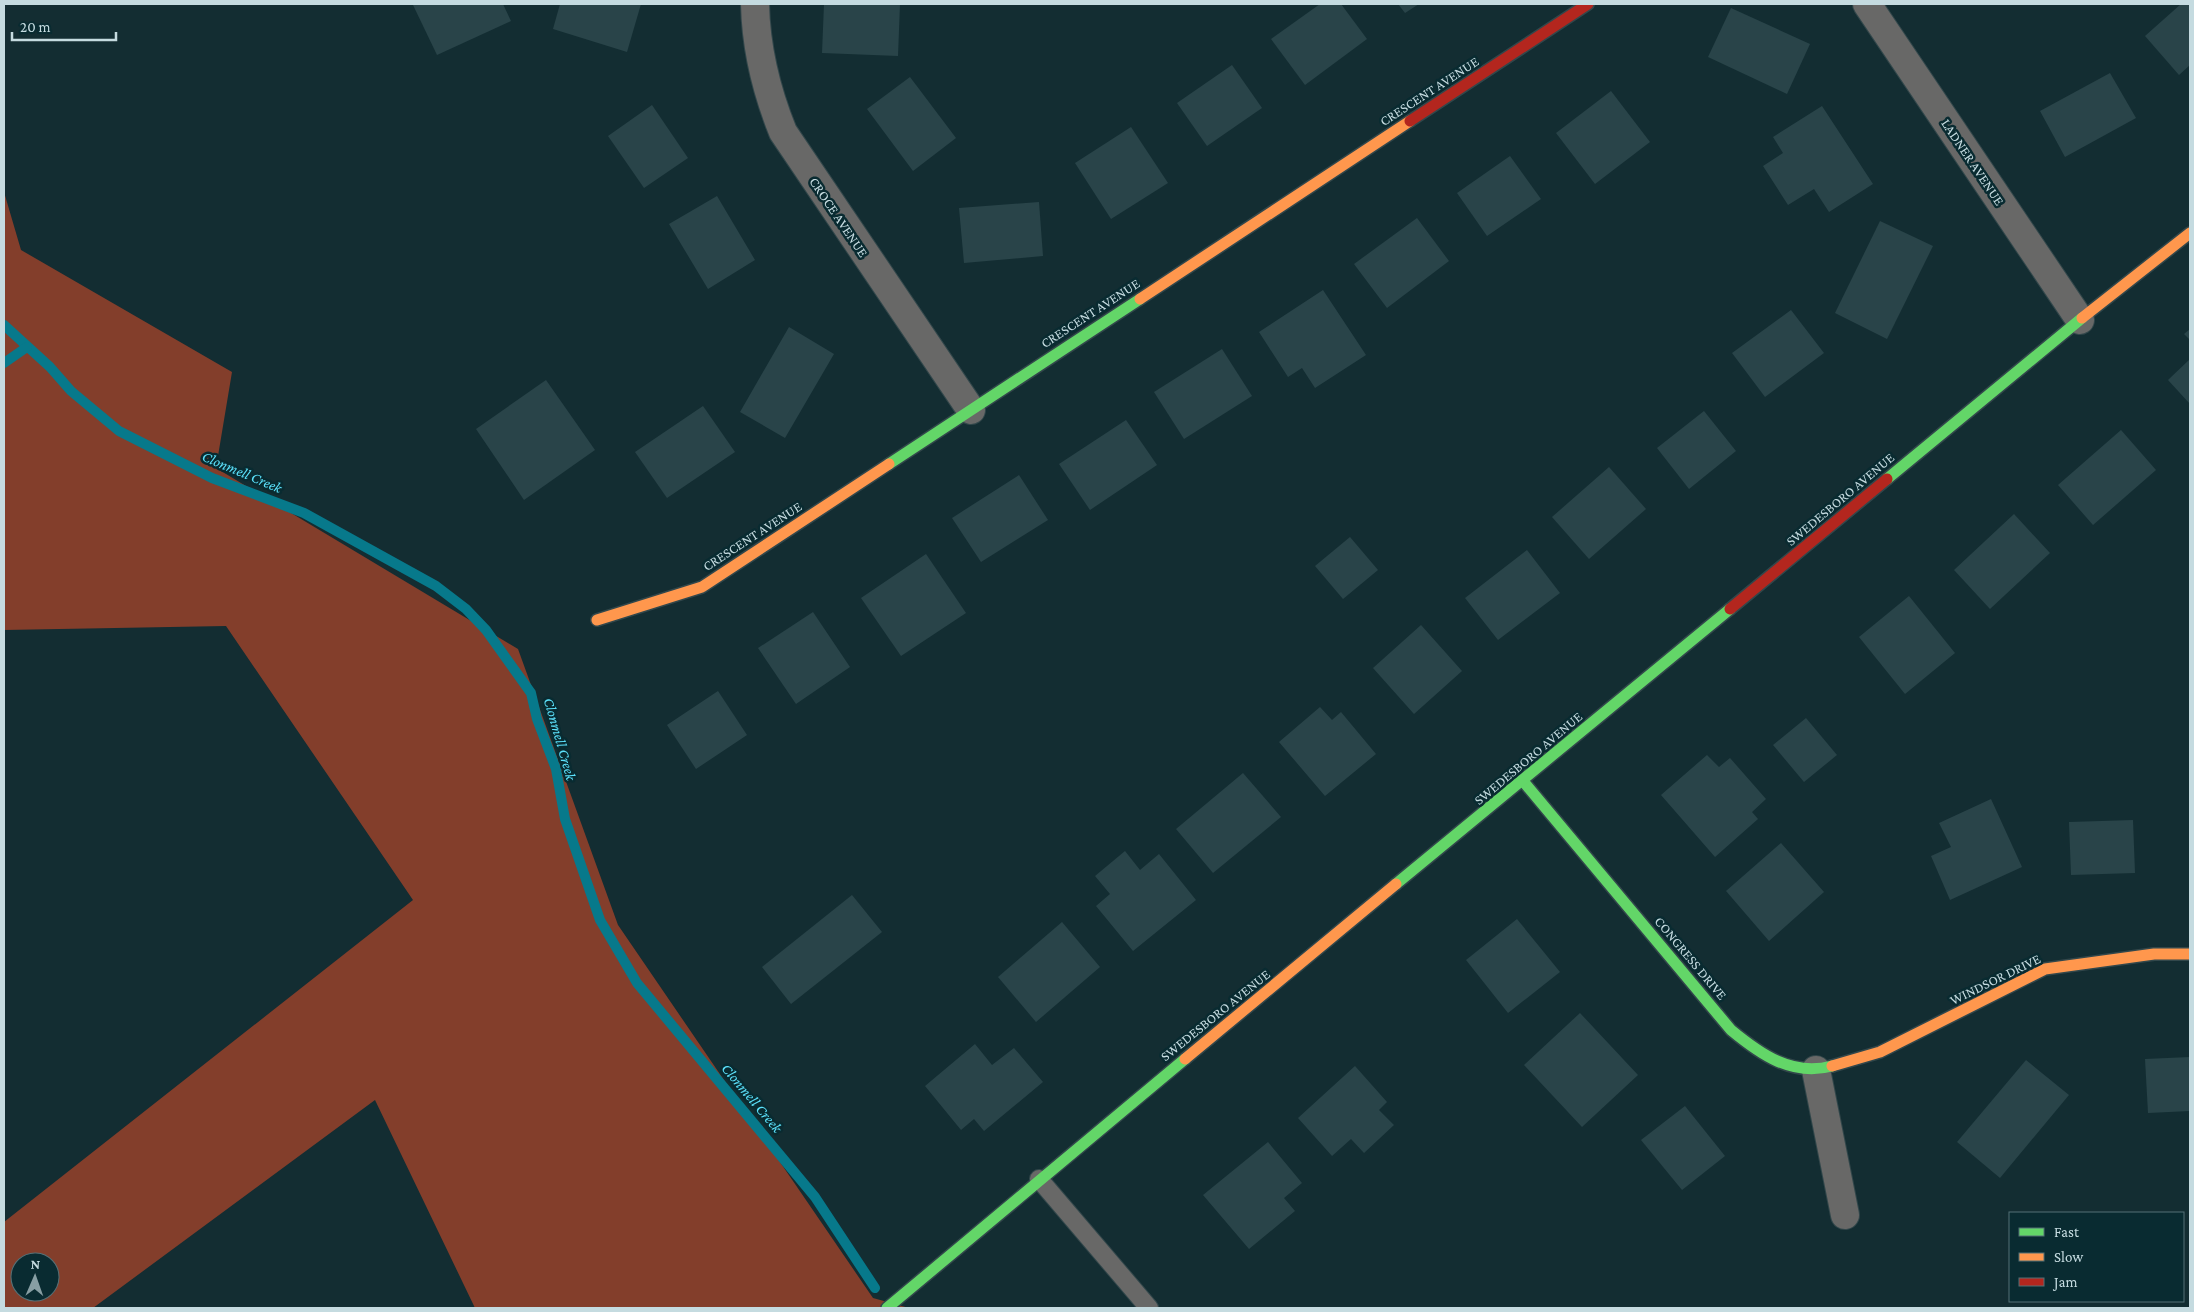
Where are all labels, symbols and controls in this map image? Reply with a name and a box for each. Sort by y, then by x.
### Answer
scale bar [12,10,116,42]
text: 20 m [20,19,51,35]
street label: CRESCENT AVENUE [1377,53,1482,129]
street label: LADNER AVENUE [1938,116,2008,209]
street label: CROCE AVENUE [806,174,872,260]
street label: CRESCENT AVENUE [1038,275,1143,351]
water label: Clonmell Creek [200,448,286,497]
street label: SWEDESBORO AVENUE [1783,449,1898,549]
street label: CRESCENT AVENUE [700,498,805,574]
water label: Clonmell Creek [541,696,580,783]
street label: SWEDESBORO AVENUE [1471,708,1586,808]
street label: CONGRESS DRIVE [1652,913,1731,1003]
street label: WINDSOR DRIVE [1947,950,2043,1008]
street label: SWEDESBORO AVENUE [1157,966,1273,1064]
water label: Clonmell Creek [719,1060,786,1137]
legend [2009,1212,2184,1302]
text: Fast [2054,1224,2080,1240]
text: Slow [2054,1249,2084,1265]
north arrow [10,1252,60,1302]
text: N [30,1256,41,1272]
text: Jam [2052,1274,2077,1291]

